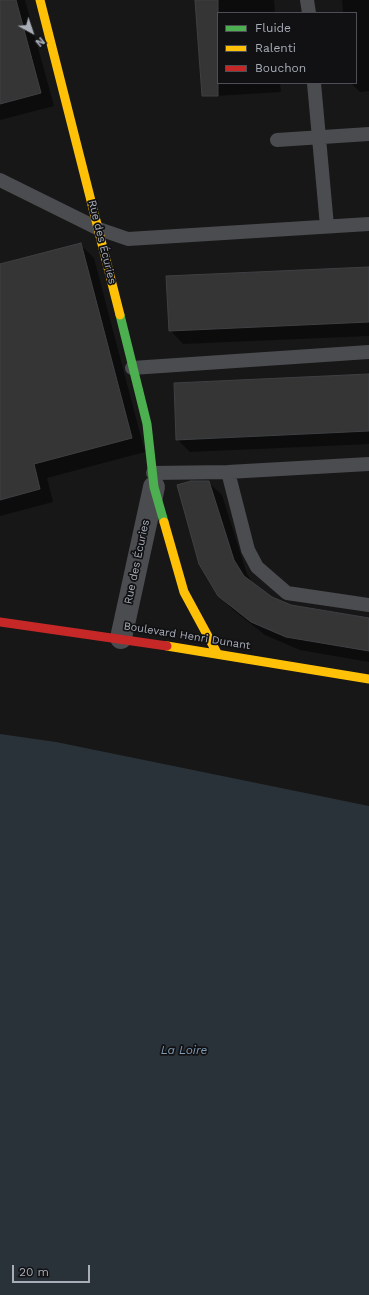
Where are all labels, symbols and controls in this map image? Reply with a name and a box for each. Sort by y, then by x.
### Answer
north arrow [12,12,52,52]
legend [217,12,357,84]
text: Fluide [255,21,291,35]
text: N [33,34,47,49]
text: Ralenti [255,41,296,55]
text: Bouchon [255,61,306,75]
street label: Rue des Écuries [85,199,119,285]
street label: Rue des Écuries [122,518,152,606]
street label: Boulevard Henri Dunant [123,619,251,653]
water label: La Loire [161,1043,207,1057]
scale bar [14,1257,92,1283]
text: 20 m [19,1265,49,1279]

